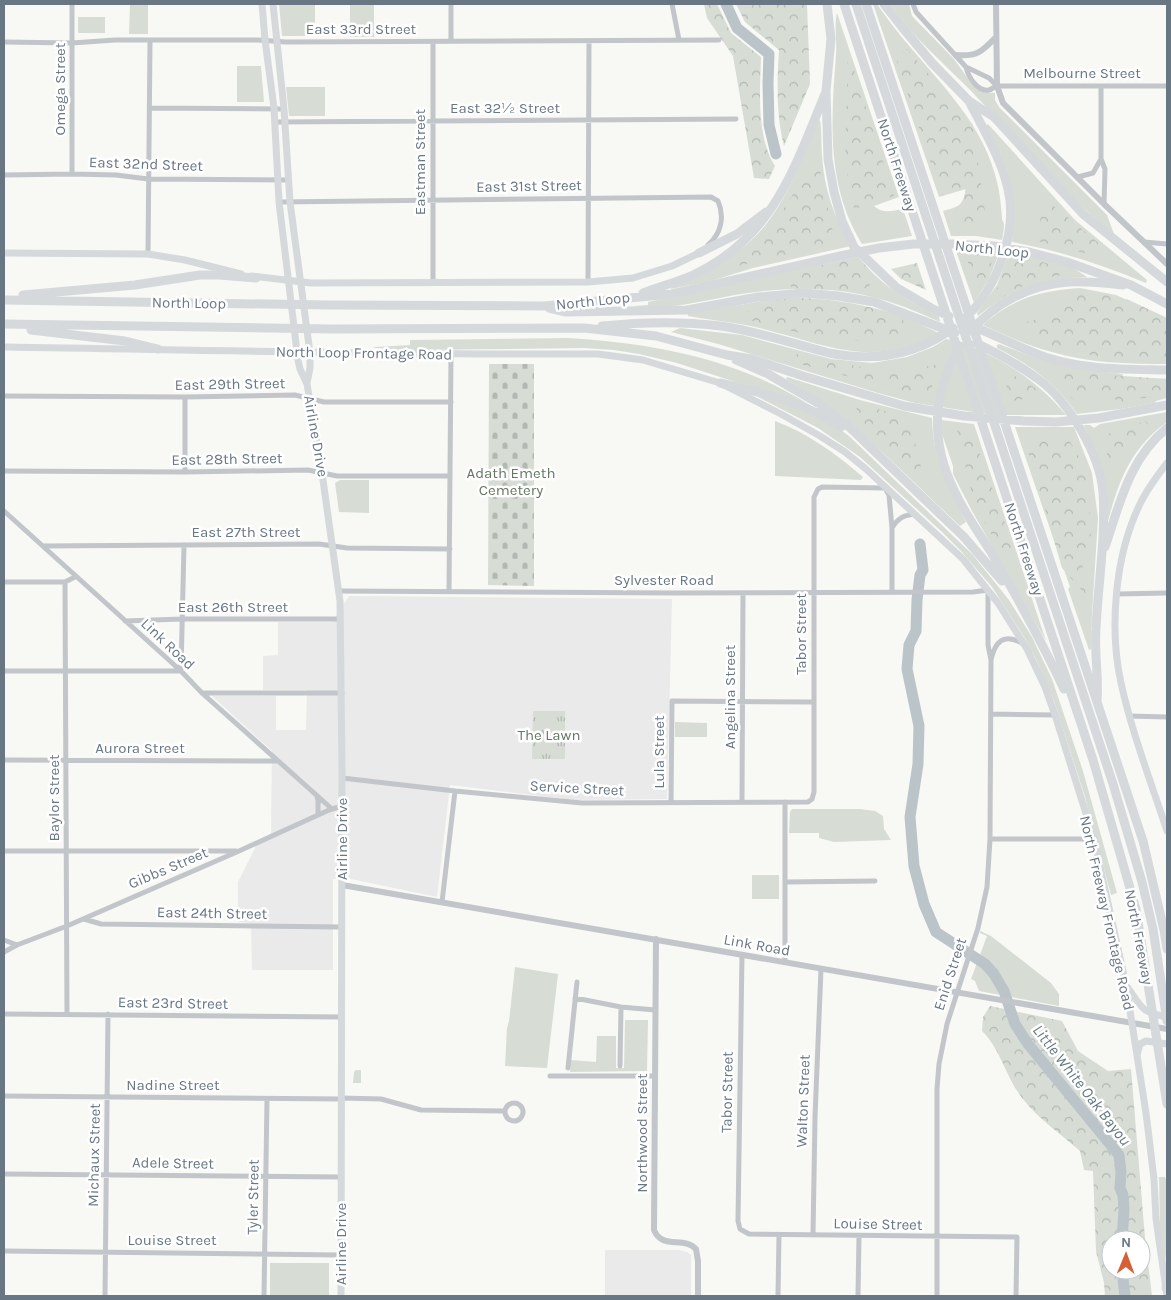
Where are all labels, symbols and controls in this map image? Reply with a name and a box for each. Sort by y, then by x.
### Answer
street label: East 33rd Street [306,20,417,38]
street label: Omega Street [51,42,69,135]
street label: Melbourne Street [1023,64,1141,82]
street label: East 32½ Street [450,99,560,117]
street label: Eastman Street [411,108,429,215]
street label: North Freeway [873,116,921,214]
street label: East 32nd Street [89,153,204,175]
street label: East 31st Street [476,176,582,196]
street label: North Loop [954,236,1030,262]
street label: North Loop [555,288,631,314]
street label: North Loop [152,293,226,313]
street label: North Loop Frontage Road [276,342,452,364]
street label: East 29th Street [175,374,286,394]
street label: Airline Drive [300,394,332,478]
street label: East 28th Street [171,449,283,469]
park label: Adath Emeth Cemetery [467,464,555,499]
street label: North Freeway [1000,500,1048,598]
street label: East 27th Street [192,523,301,541]
street label: Sylvester Road [614,571,714,589]
street label: Tabor Street [792,593,810,675]
street label: East 26th Street [178,598,289,616]
street label: Link Road [137,615,199,673]
street label: Angelina Street [721,644,739,749]
street label: Lula Street [650,715,668,789]
park label: The Lawn [517,726,581,744]
street label: Aurora Street [95,739,185,757]
street label: Baylor Street [45,754,63,842]
street label: Service Street [529,777,625,799]
street label: Airline Drive [333,798,351,880]
street label: North Freeway Frontage Road [1076,814,1138,1012]
street label: Gibbs Street [126,843,211,893]
street label: North Freeway [1121,888,1157,986]
street label: East 24th Street [157,903,268,923]
street label: Link Road [722,930,792,960]
street label: Enid Street [930,935,970,1013]
street label: East 23rd Street [118,993,229,1013]
water label: Little White Oak Bayou [1029,1021,1135,1149]
street label: Tabor Street [717,1051,737,1133]
street label: Walton Street [792,1054,814,1148]
street label: Northwood Street [633,1073,651,1193]
street label: Nadine Street [126,1076,220,1094]
street label: Michaux Street [84,1103,104,1207]
street label: Adele Street [132,1153,214,1173]
street label: Tyler Street [243,1159,263,1235]
street label: Airline Drive [332,1203,350,1285]
street label: Louise Street [833,1214,923,1234]
north arrow [1101,1230,1151,1280]
street label: Louise Street [127,1231,217,1249]
text: N [1121,1234,1131,1251]

